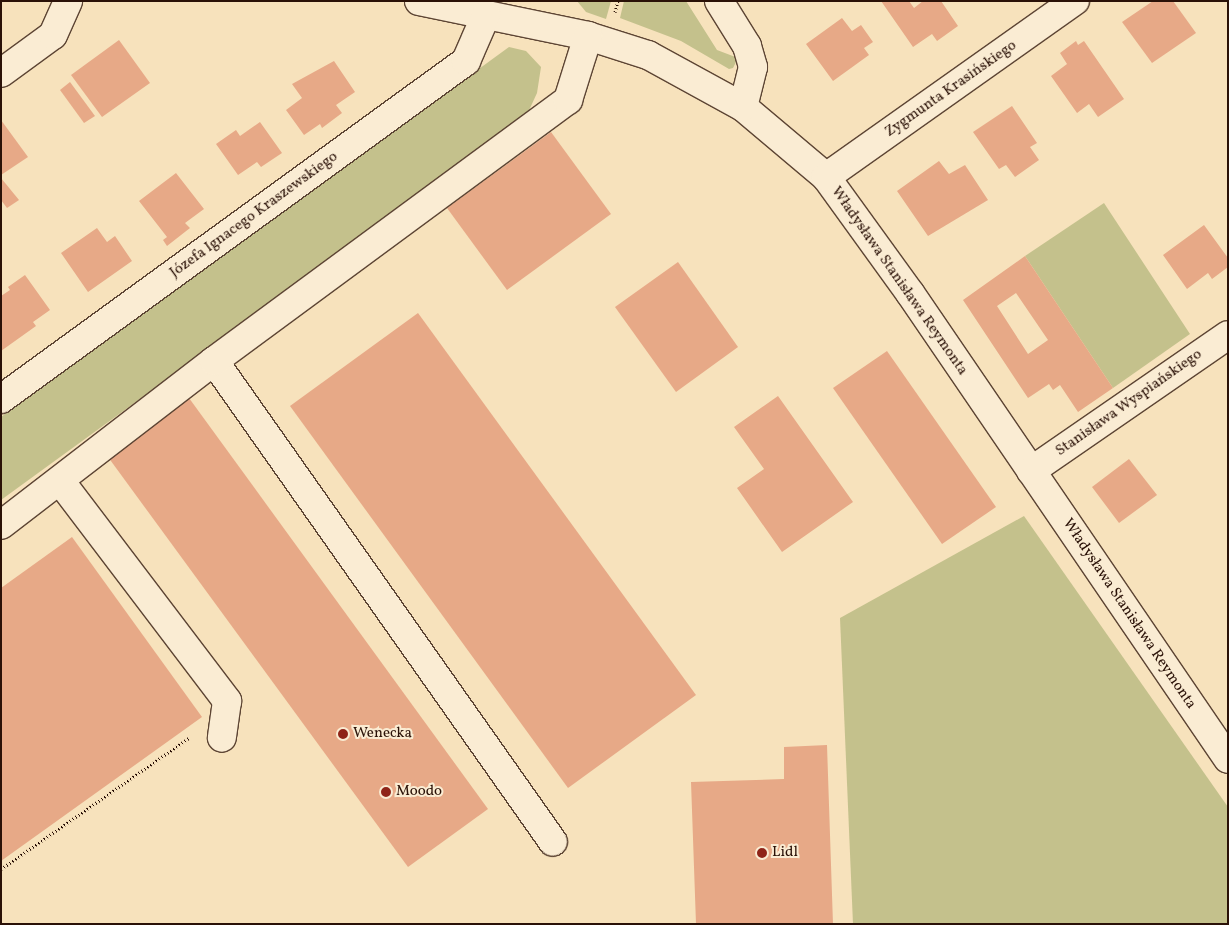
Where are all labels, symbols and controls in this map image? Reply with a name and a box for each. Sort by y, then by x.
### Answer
street label: Zygmunta Krasińskiego [882,37,1020,141]
street label: Józefa Ignacego Kraszewskiego [166,148,342,282]
street label: Władysława Stanisława Reymonta [827,183,971,379]
street label: Stanisława Wyspiańskiego [1052,345,1206,461]
street label: Władysława Stanisława Reymonta [1058,515,1200,713]
place label: Wenecka [353,725,412,743]
marker: Wenecka [337,728,349,740]
place label: Moodo [396,783,442,801]
marker: Moodo [380,786,392,798]
place label: Lidl [772,844,798,862]
marker: Lidl [756,847,768,859]

